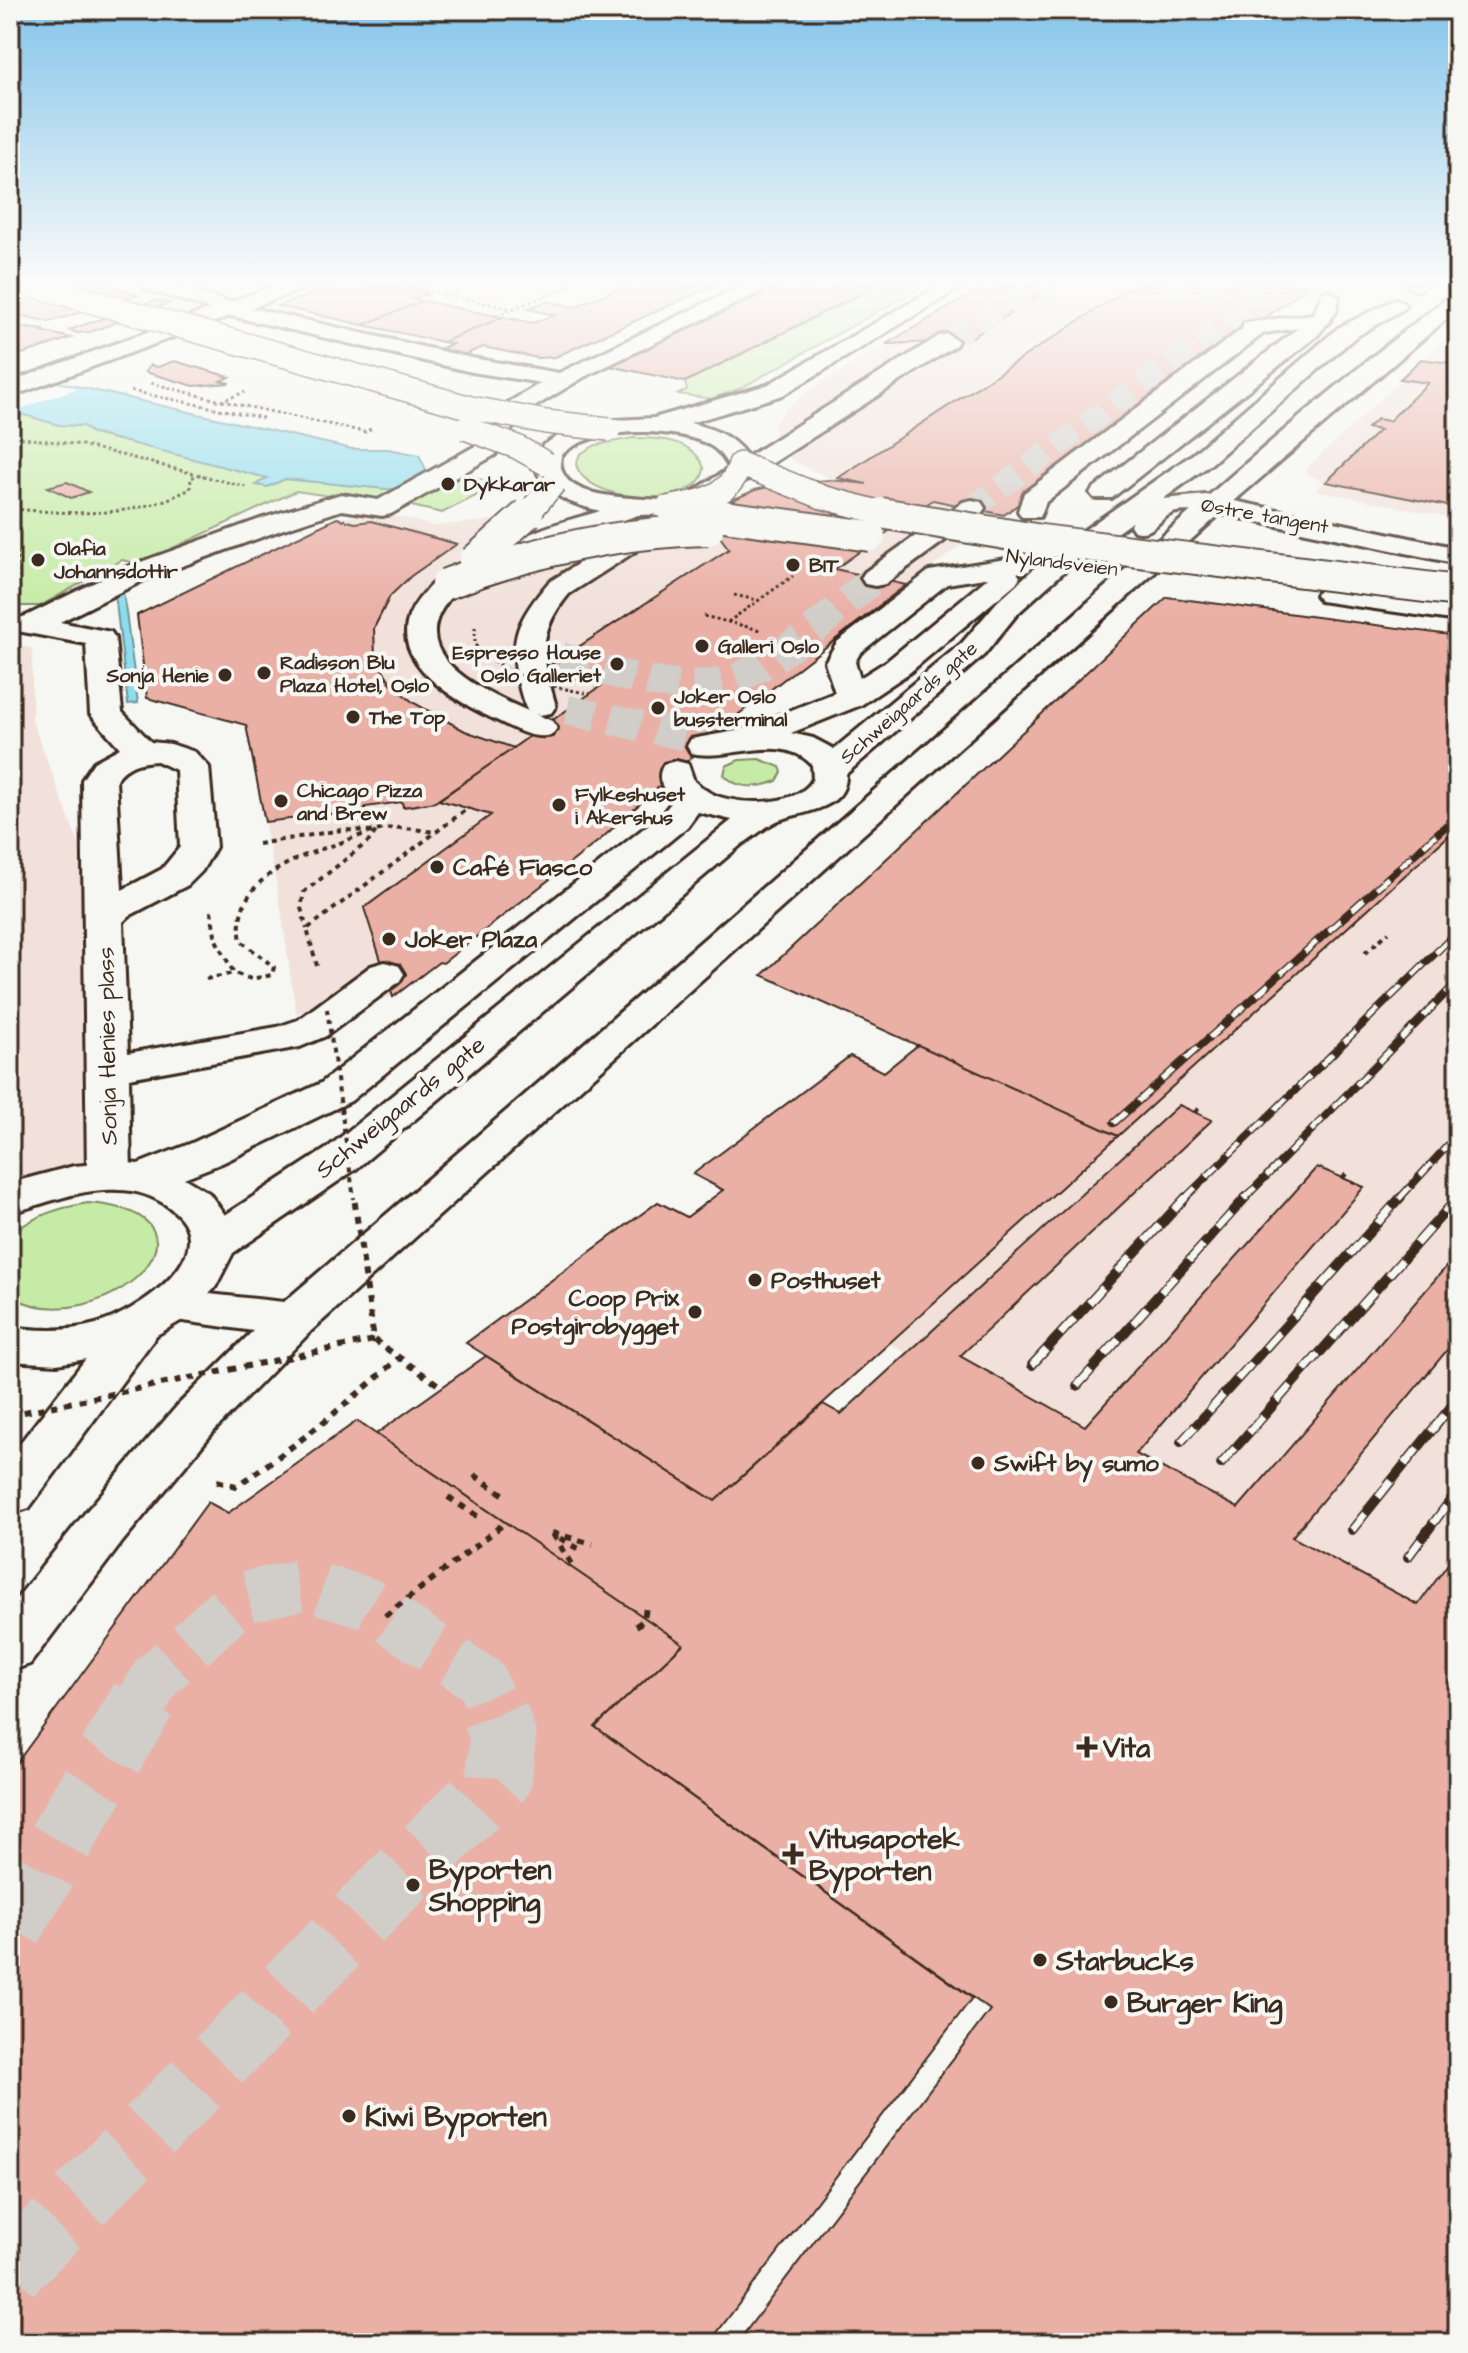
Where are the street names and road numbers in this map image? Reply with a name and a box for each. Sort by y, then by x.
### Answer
street label: Østre tangent [1199,491,1331,542]
street label: Nylandsveien [1004,542,1119,585]
street label: Schweigaards gate [833,635,985,771]
street label: Sonja Henies plass [89,947,127,1145]
street label: Schweigaards gate [308,1029,493,1188]

